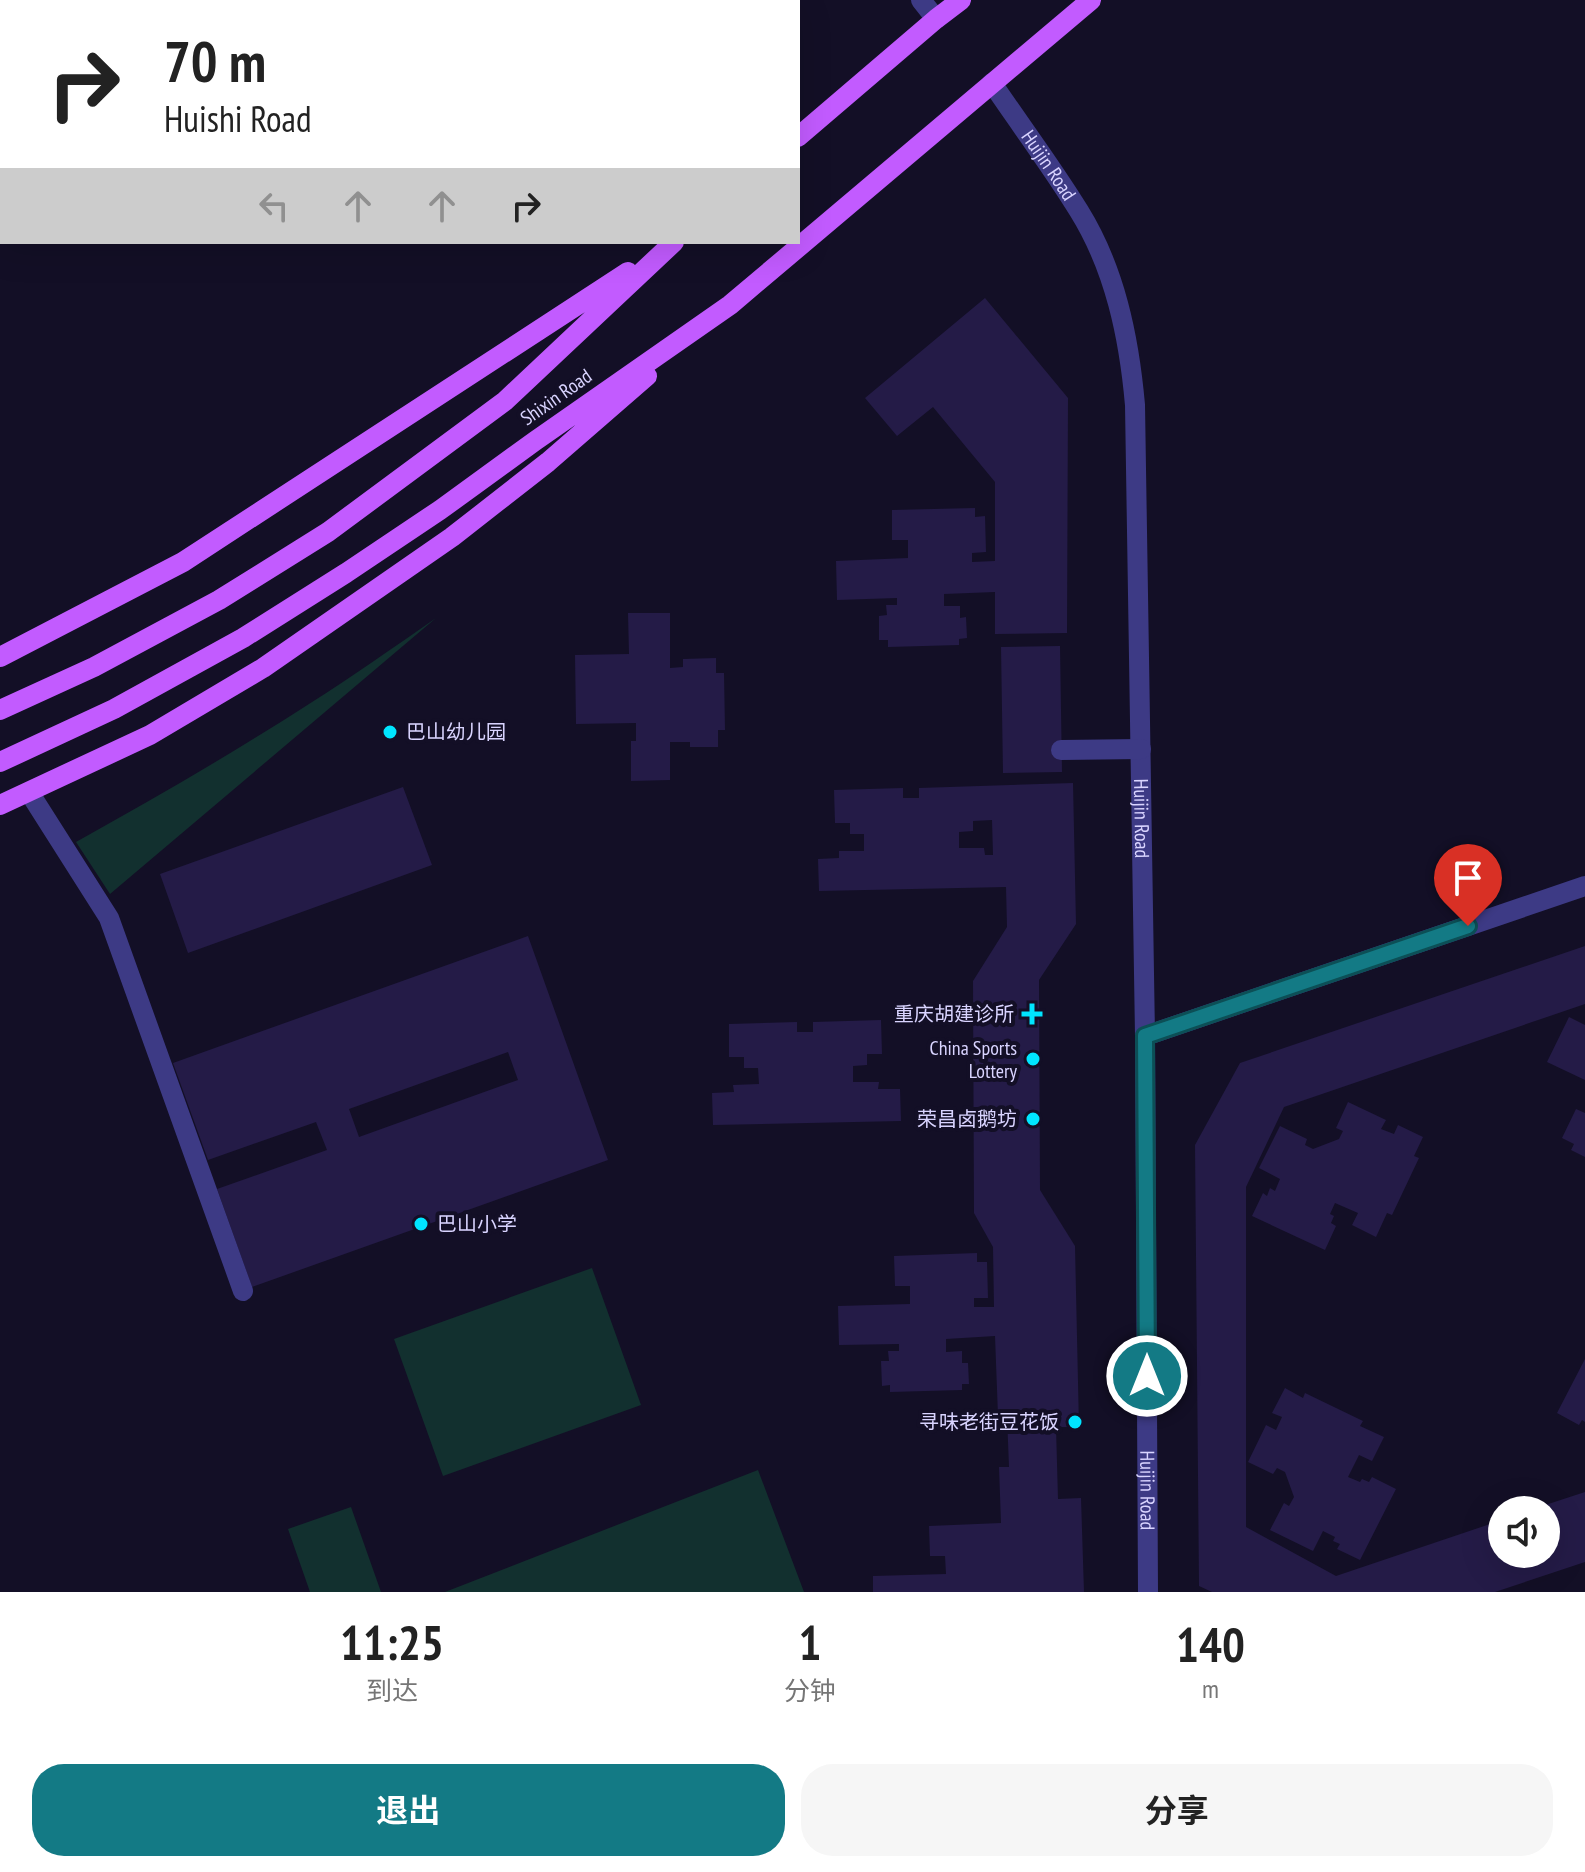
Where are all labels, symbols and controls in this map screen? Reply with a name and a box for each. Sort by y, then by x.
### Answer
text: 70 m [164,25,266,97]
icon: right [32,32,136,136]
text: Huishi Road [164,95,312,142]
street label: Huijin Road [1016,125,1082,205]
icon: left [252,184,296,228]
icon: ahead [336,184,380,228]
icon: ahead [420,184,464,228]
icon: right [504,184,548,228]
street label: Shixin Road [515,363,597,431]
place label: 巴山幼儿园 [406,719,506,745]
marker: 巴山幼儿园 [381,723,399,741]
street label: Huijin Road [1128,778,1155,858]
pin [1434,844,1502,926]
icon: arrive [1446,856,1490,900]
place label: 重庆胡建诊所 [894,1001,1014,1027]
marker: 重庆胡建诊所 [1021,1003,1043,1025]
place label: China Sports Lottery [930,1035,1017,1084]
marker: China Sports Lottery [1024,1050,1042,1068]
place label: 荣昌卤鹅坊 [917,1106,1017,1132]
marker: 荣昌卤鹅坊 [1024,1110,1042,1128]
place label: 巴山小学 [437,1211,517,1237]
marker: 巴山小学 [412,1215,430,1233]
position arrow [1105,1334,1189,1418]
place label: 寻味老街豆花饭 [919,1409,1059,1435]
marker: 寻味老街豆花饭 [1066,1413,1084,1431]
street label: Huijin Road [1134,1450,1161,1530]
map controls [1488,1496,1560,1568]
button: sound [1488,1496,1560,1568]
text: 11:25 [340,1611,444,1673]
text: 1 [799,1611,821,1673]
text: 140 [1176,1613,1245,1675]
text: m [1202,1672,1219,1705]
text: 到达 [366,1674,418,1707]
text: 分钟 [784,1674,836,1707]
button: 退出 [32,1764,785,1856]
button: 分享 [801,1764,1553,1856]

